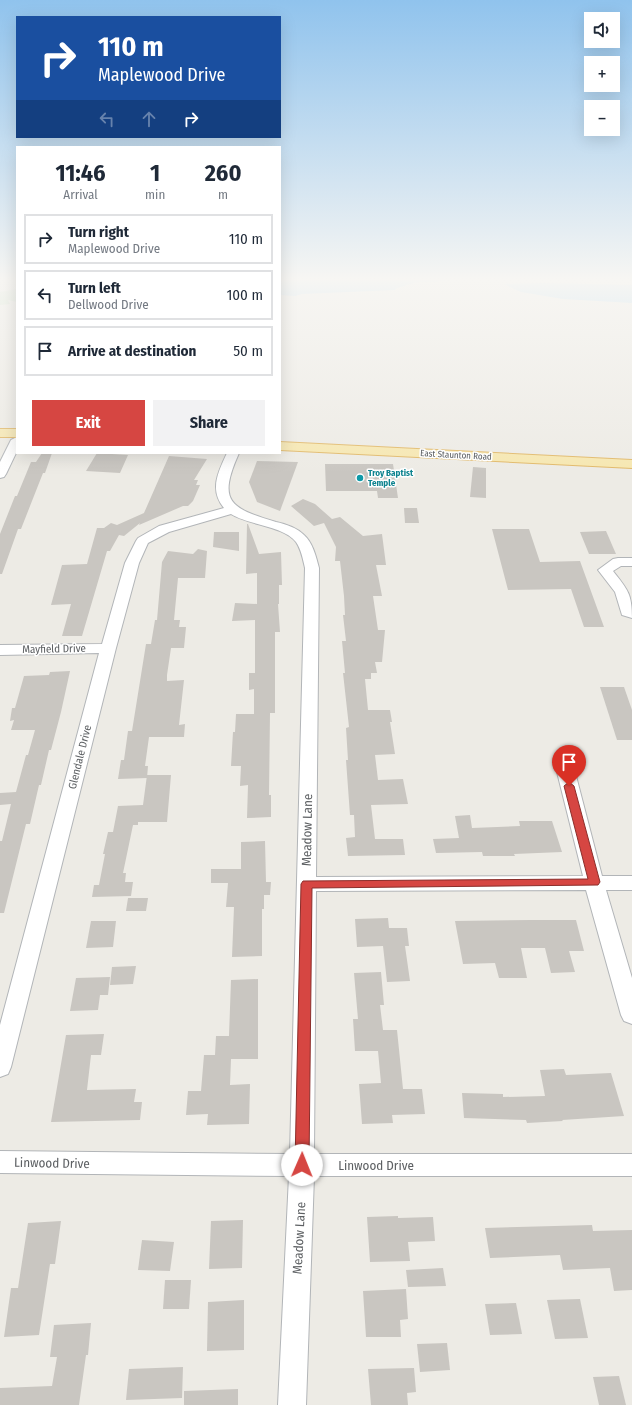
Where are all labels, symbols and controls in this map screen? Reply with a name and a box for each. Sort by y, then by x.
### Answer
map controls [584,12,620,136]
button: sound [584,12,620,48]
text: 110 m [98,30,164,63]
icon: right [32,32,84,84]
button: + [584,56,620,92]
text: Maplewood Drive [98,64,225,86]
button: − [584,100,620,136]
icon: left [96,108,118,130]
icon: ahead [138,108,160,130]
icon: right [180,108,202,130]
text: 11:46 [55,159,106,187]
text: 1 [150,159,160,187]
text: 260 [205,159,242,187]
text: Arrival [63,187,98,202]
text: min [145,187,165,202]
text: m [218,187,228,202]
text: Turn right [68,223,129,241]
icon: right [34,228,56,250]
text: 110 m [229,230,263,248]
text: Maplewood Drive [68,241,160,256]
text: Turn left [68,279,121,297]
icon: left [34,284,56,306]
text: 100 m [226,286,263,304]
text: Dellwood Drive [68,297,149,312]
icon: arrive [34,340,56,362]
text: Arrive at destination [68,342,196,360]
text: 50 m [233,342,263,360]
button: Exit [32,400,145,446]
button: Share [153,400,265,446]
street label: East Staunton Road [420,448,492,462]
place label: Troy Baptist Temple [368,468,414,488]
marker: Troy Baptist Temple [355,473,365,483]
street label: Mayfield Drive [22,642,86,656]
street label: Glendale Drive [66,724,94,790]
pin [552,745,586,786]
icon: arrive [558,751,580,773]
street label: Meadow Lane [299,794,315,866]
position arrow [281,1144,323,1186]
street label: Linwood Drive [14,1155,90,1171]
street label: Linwood Drive [338,1158,414,1173]
street label: Meadow Lane [290,1201,308,1275]

